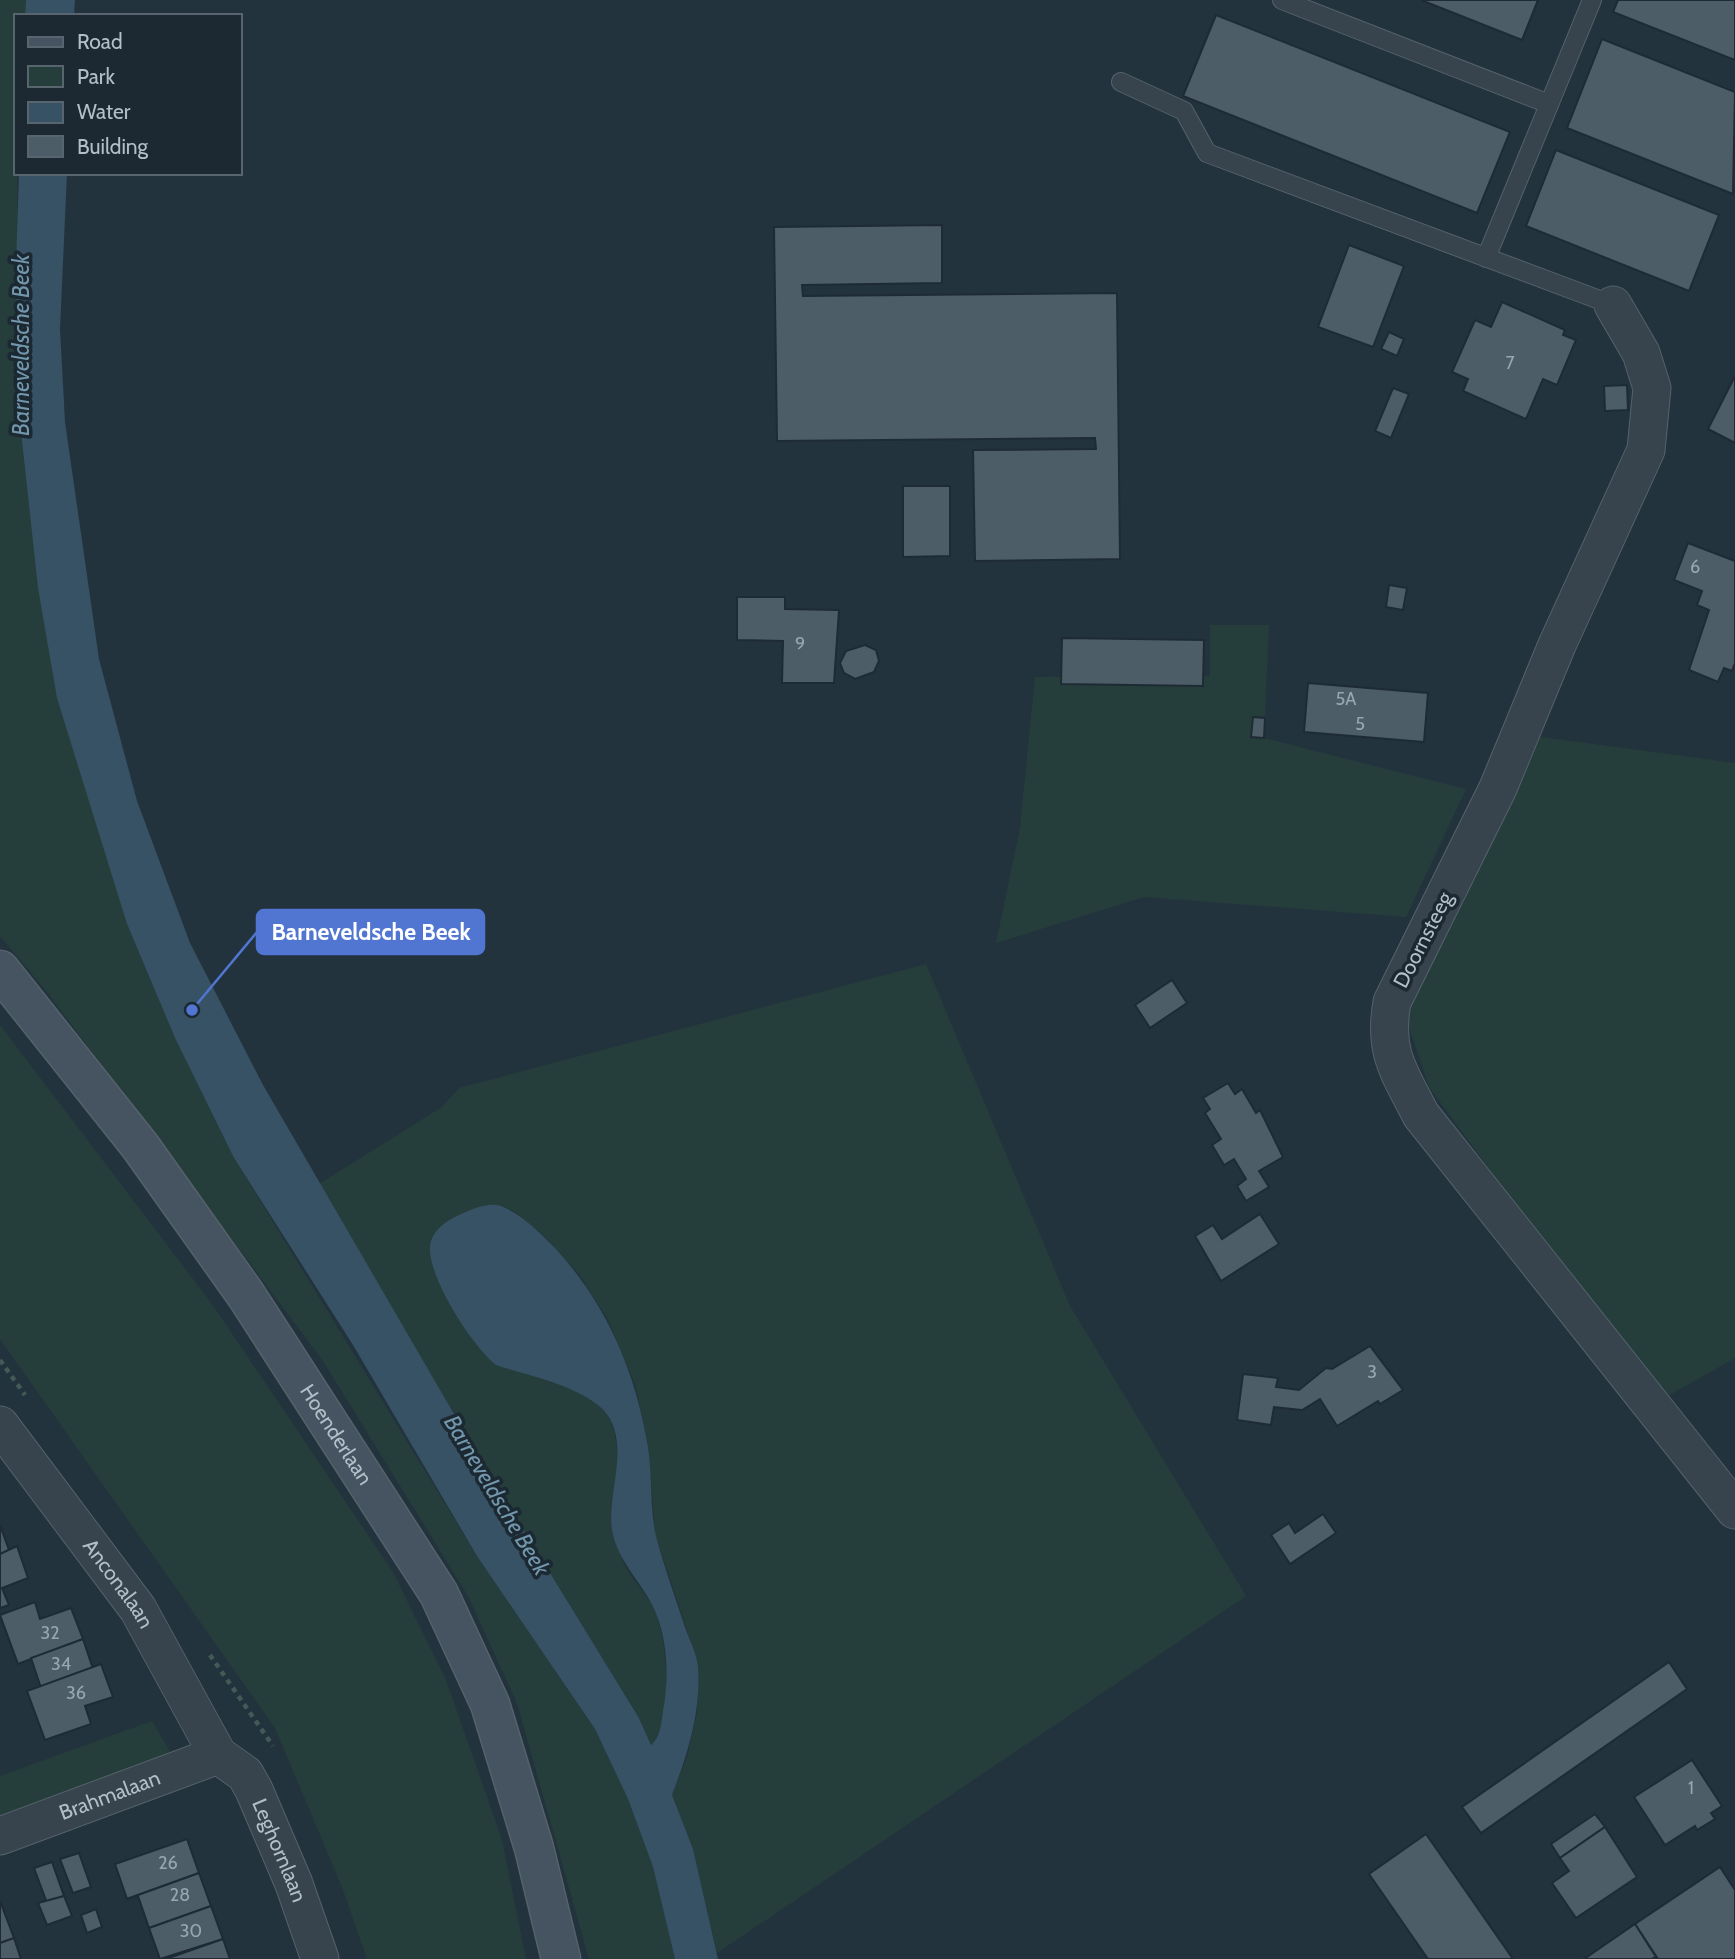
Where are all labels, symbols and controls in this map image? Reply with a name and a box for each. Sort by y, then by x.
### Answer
legend [14,14,242,175]
text: Road [77,29,123,54]
text: Park [77,64,115,89]
text: Water [77,99,131,124]
text: Building [77,134,149,159]
water label: Barneveldsche Beek [7,253,35,436]
house number: 7 [1505,352,1515,374]
house number: 6 [1690,556,1700,578]
house number: 9 [795,633,805,655]
house number: 5A [1336,688,1356,710]
house number: 5 [1355,713,1365,735]
street label: Doornsteeg [1388,887,1458,992]
callout: Barneveldsche Beek [257,910,484,954]
text: Barneveldsche Beek [271,918,471,946]
house number: 3 [1367,1361,1377,1383]
street label: Hoenderlaan [295,1379,378,1489]
water label: Barneveldsche Beek [438,1410,556,1581]
street label: Anconalaan [78,1534,159,1632]
house number: 32 [40,1622,60,1644]
house number: 34 [51,1653,71,1675]
house number: 36 [66,1682,86,1704]
street label: Brahmalaan [56,1765,163,1825]
house number: 1 [1688,1777,1694,1799]
street label: Leghornlaan [247,1795,312,1905]
house number: 26 [158,1852,178,1874]
house number: 28 [170,1884,190,1906]
house number: 30 [180,1920,202,1942]

